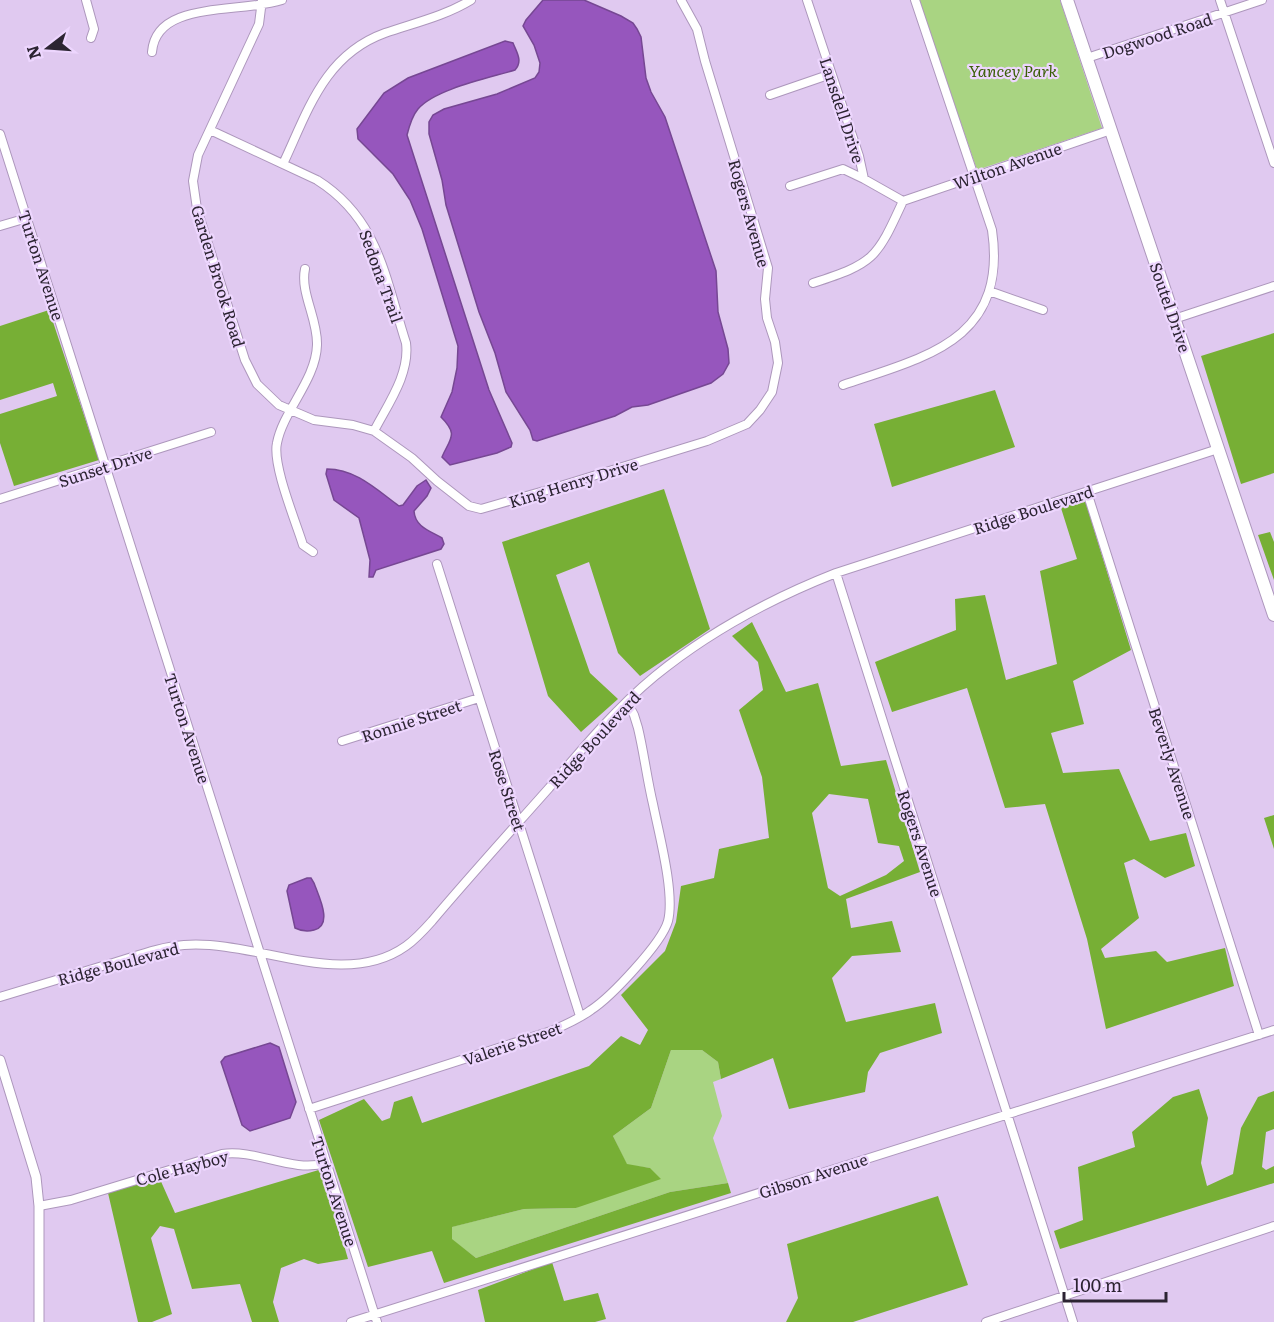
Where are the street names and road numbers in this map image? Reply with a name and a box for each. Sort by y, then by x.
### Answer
street label: Dogwood Road [1099,6,1215,64]
street label: Lansdell Drive [815,54,871,166]
street label: Wilton Avenue [950,135,1064,195]
street label: Rogers Avenue [723,156,777,270]
street label: Garden Brook Road [186,202,252,350]
street label: Turton Avenue [13,207,71,323]
street label: Sedona Trail [354,226,410,326]
street label: Soutel Drive [1144,259,1198,355]
street label: Sunset Drive [55,440,155,492]
street label: King Henry Drive [505,451,641,513]
street label: Ridge Boulevard [970,478,1096,540]
street label: Turton Avenue [159,670,217,786]
street label: Ridge Boulevard [543,685,646,793]
street label: Ronnie Street [358,692,465,747]
street label: Beverly Avenue [1144,704,1202,822]
street label: Rose Street [483,746,533,835]
street label: Rogers Avenue [892,786,950,900]
street label: Ridge Boulevard [55,935,182,991]
street label: Valerie Street [459,1015,565,1071]
street label: Turton Avenue [306,1133,364,1249]
street label: Cole Hayboy [133,1143,232,1191]
street label: Gibson Avenue [756,1146,870,1204]

